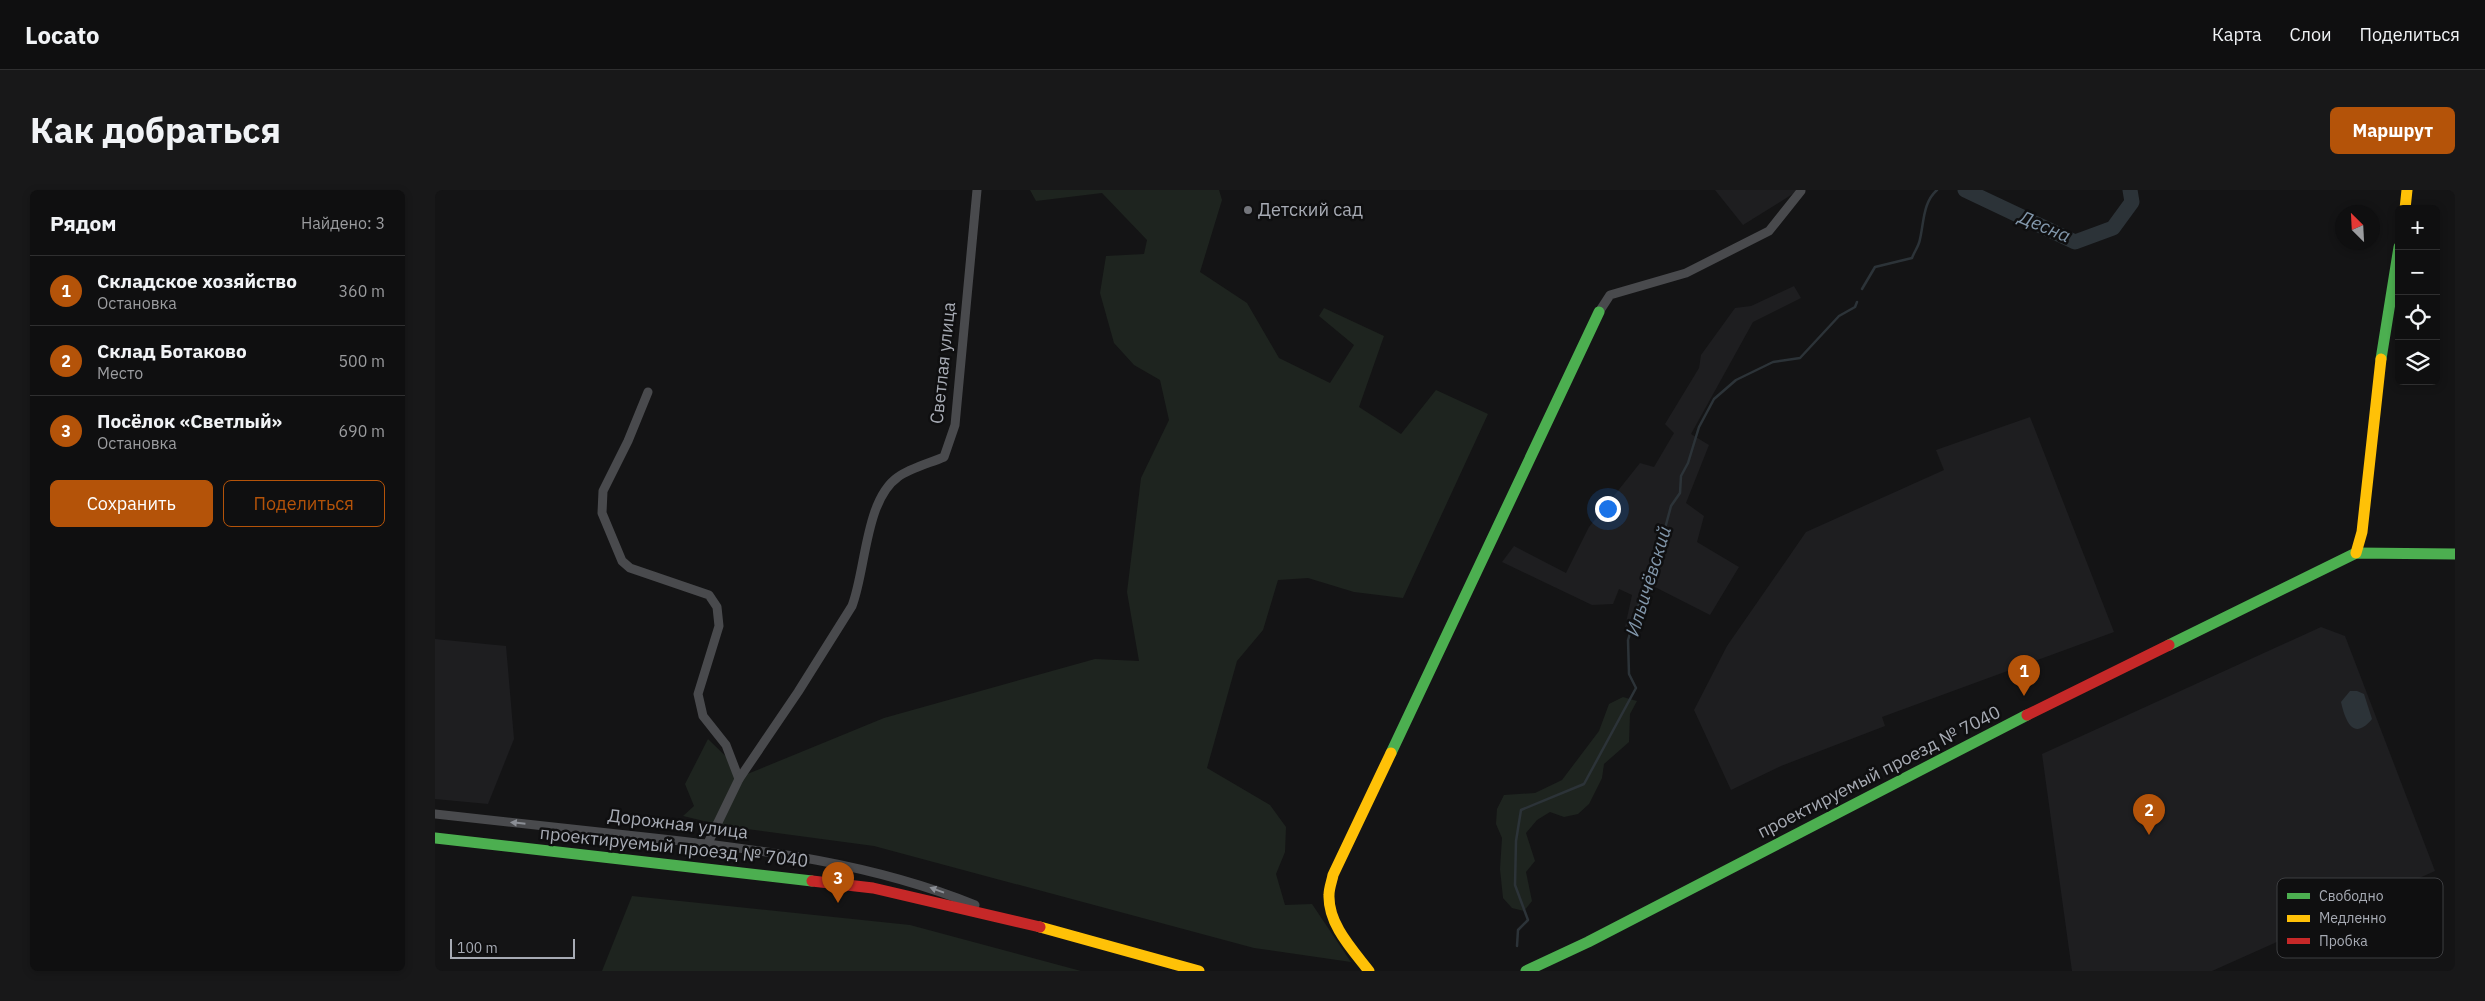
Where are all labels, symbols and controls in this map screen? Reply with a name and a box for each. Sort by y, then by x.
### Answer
text: Locato [25,19,100,51]
text: Карта [2212,23,2262,46]
text: Слои [2290,23,2332,46]
text: Поделиться [2360,23,2460,46]
text: Как добраться [30,107,281,153]
button: Маршрут [2330,107,2455,154]
place label: Детский сад [1258,198,1363,221]
marker: Детский сад [1242,204,1254,216]
water label: Десна [2014,204,2074,248]
north arrow [2335,205,2380,250]
map controls [2395,205,2440,385]
button: + [2395,205,2440,250]
text: Рядом [50,209,117,237]
text: Найдено: 3 [301,213,385,233]
button: − [2395,250,2440,295]
text: Складское хозяйство [97,269,297,293]
text: 1 [61,281,71,301]
text: 360 m [338,281,385,301]
text: Остановка [97,293,177,313]
button: locate [2395,295,2440,340]
street label: Светлая улица [925,300,960,425]
text: Склад Ботаково [97,339,247,363]
button: layers [2395,340,2440,385]
text: 2 [61,351,71,371]
text: 500 m [338,351,385,371]
text: Место [97,363,143,383]
text: Посёлок «Светлый» [97,409,282,433]
text: 3 [61,421,71,441]
text: 690 m [338,421,385,441]
text: Остановка [97,433,177,453]
button: Сохранить [50,480,213,527]
button: Поделиться [223,480,385,527]
your location [1595,496,1621,522]
water label: Ильичёвский [1620,523,1676,639]
pin: 1 [2008,655,2040,696]
street label: проектируемый проезд № 7040 [1753,700,2004,843]
pin: 2 [2133,794,2165,835]
street label: Дорожная улица [607,803,750,844]
one-way arrow [510,819,526,827]
street label: проектируемый проезд № 7040 [539,821,809,872]
pin: 3 [822,862,854,903]
legend [2277,878,2443,958]
one-way arrow [929,886,944,893]
text: Свободно [2319,887,2384,905]
text: Медленно [2319,909,2387,927]
text: Пробка [2319,932,2368,950]
scale bar [450,936,575,959]
text: 100 m [457,939,498,957]

